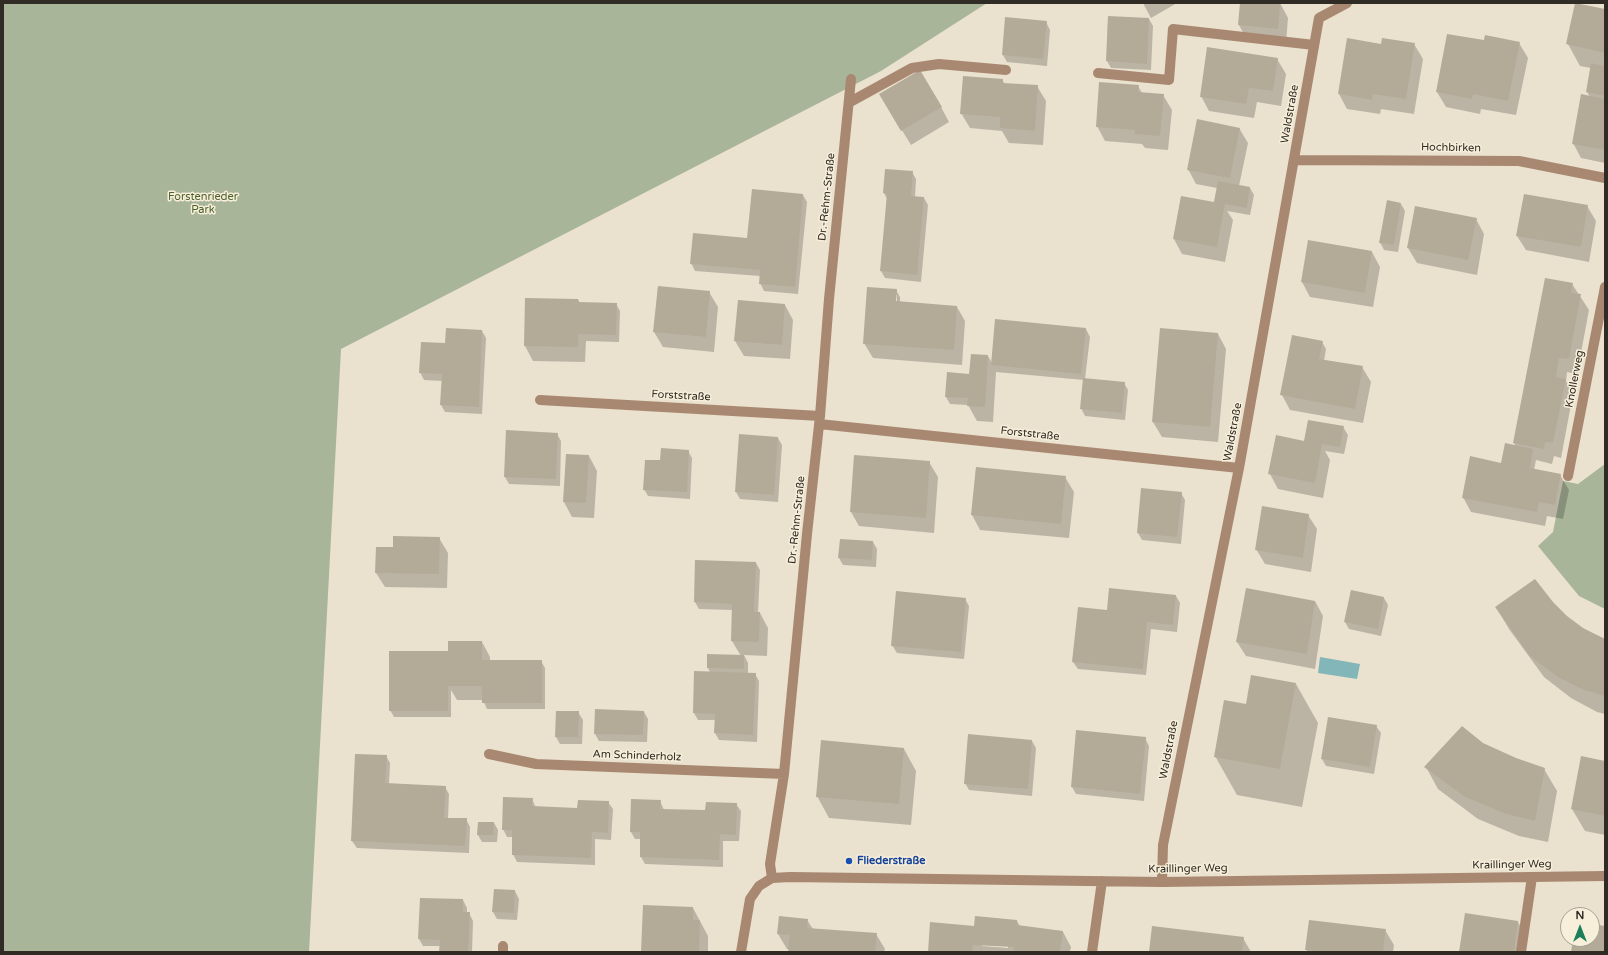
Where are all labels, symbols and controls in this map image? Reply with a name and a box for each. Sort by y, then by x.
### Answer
street label: Waldstraße [1278,84,1302,144]
street label: Hochbirken [1421,141,1481,155]
street label: Dr.-Rehm-Straße [816,152,838,242]
park label: Forstenrieder Park [168,190,238,216]
street label: Knollerweg [1563,349,1587,409]
street label: Forststraße [651,388,711,404]
street label: Waldstraße [1221,402,1245,462]
street label: Forststraße [1000,424,1060,444]
street label: Dr.-Rehm-Straße [786,475,808,565]
street label: Waldstraße [1157,720,1181,780]
street label: Am Schinderholz [592,748,682,764]
place label: Fliederstraße [857,854,925,868]
marker: Fliederstraße [844,856,854,866]
street label: Kraillinger Weg [1472,858,1552,872]
street label: Kraillinger Weg [1148,862,1228,876]
north arrow [1560,907,1600,947]
text: N [1576,909,1584,922]

